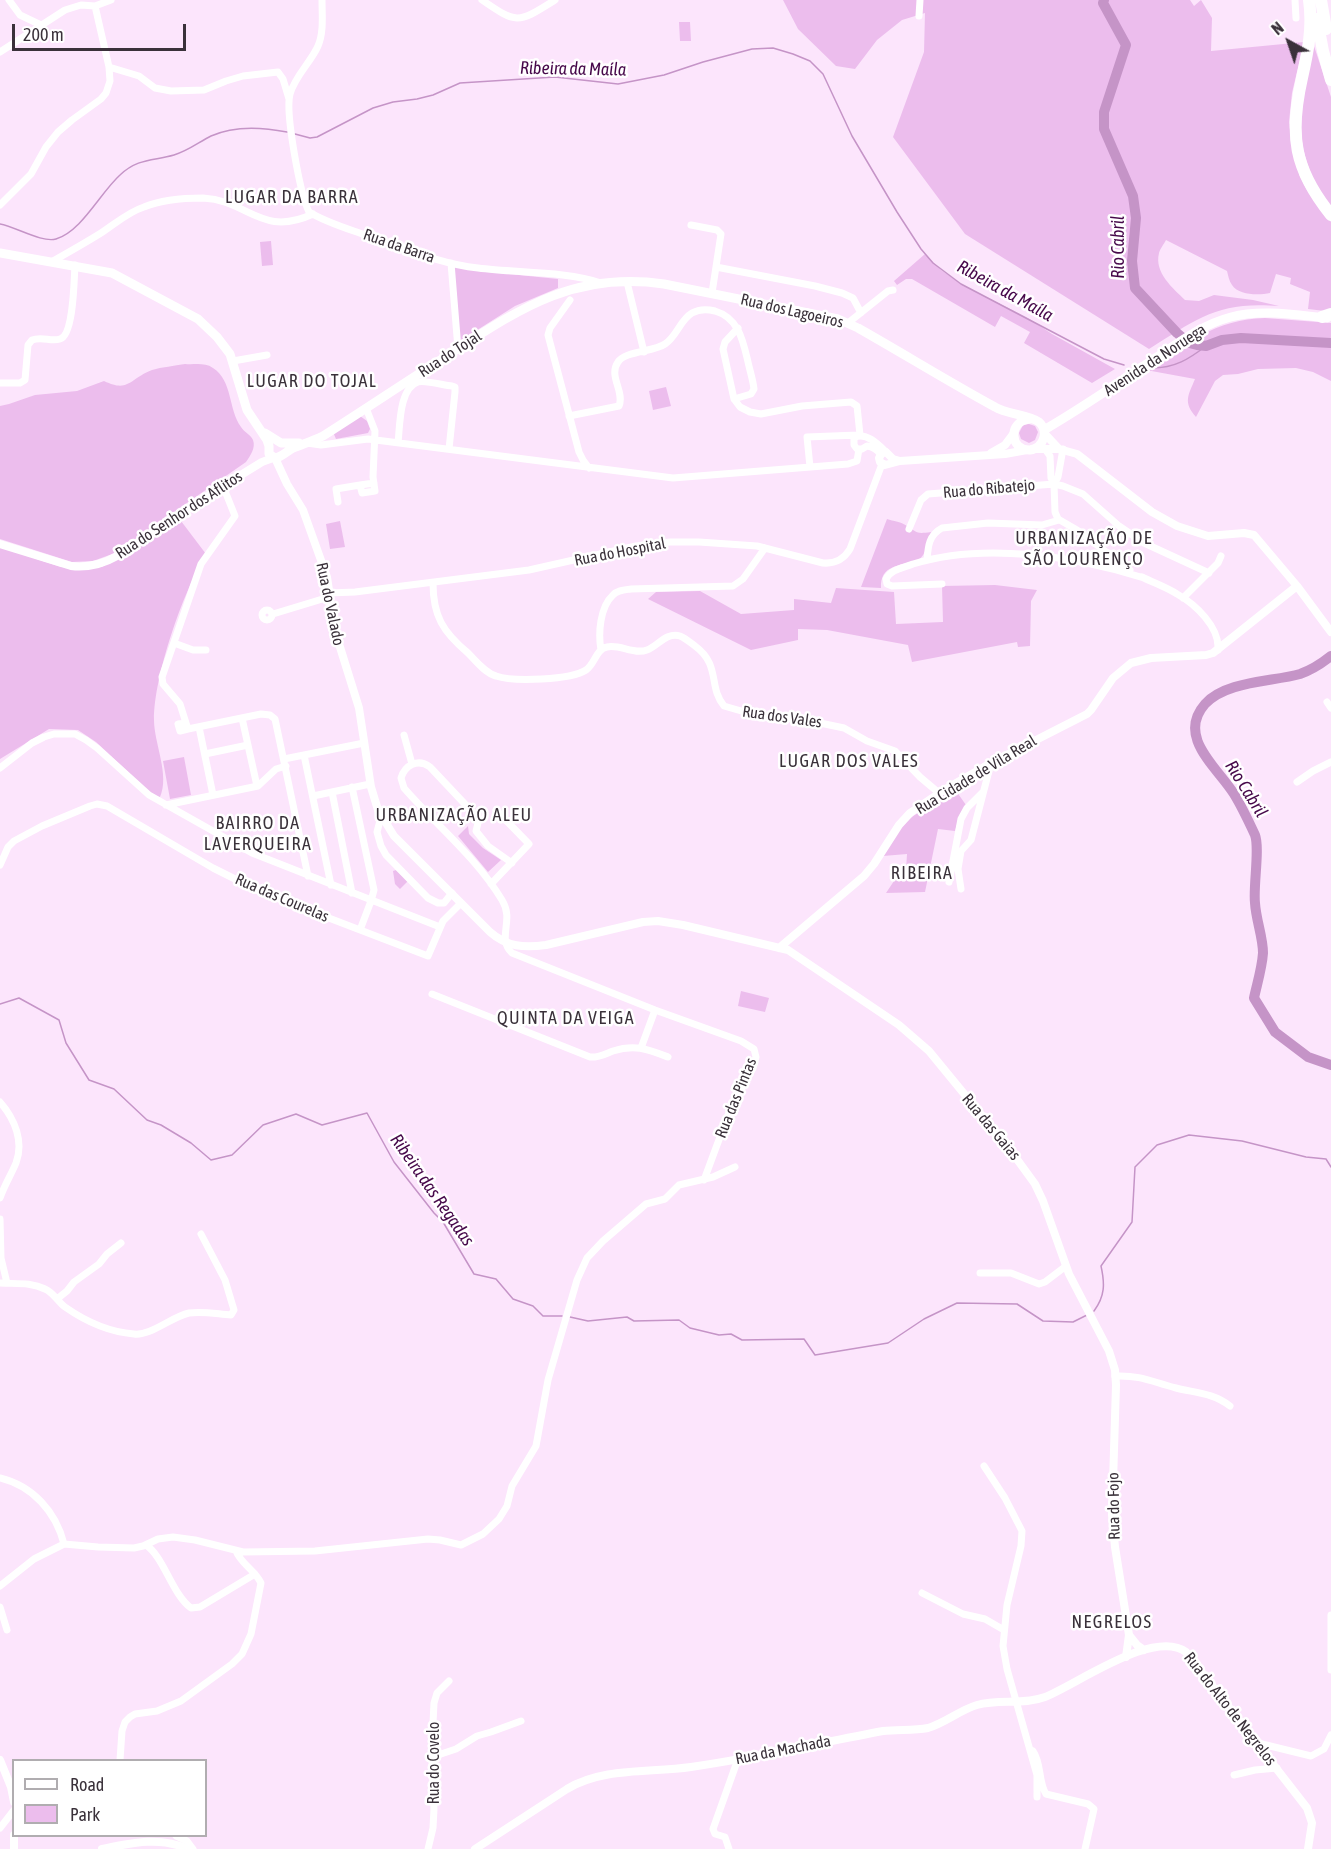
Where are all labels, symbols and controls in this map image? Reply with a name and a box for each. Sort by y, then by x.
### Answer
scale bar [15,12,189,50]
north arrow [1259,12,1319,72]
text: N [1268,18,1287,38]
text: 200 m [23,24,64,45]
water label: Ribeira da Maíla [520,57,626,81]
district label: LUGAR DA BARRA [225,186,359,208]
water label: Rio Cabril [1107,215,1129,279]
street label: Rua da Barra [361,225,437,267]
water label: Ribeira da Maíla [953,256,1057,326]
street label: Rua dos Lagoeiros [739,290,845,332]
street label: Avenida da Noruega [1100,320,1210,400]
street label: Rua do Tojal [415,326,485,382]
district label: LUGAR DO TOJAL [247,370,377,392]
street label: Rua do Senhor dos Aflitos [112,467,246,563]
street label: Rua do Ribatejo [942,475,1036,503]
district label: URBANIZAÇÃO DE SÃO LOURENÇO [1015,527,1153,570]
street label: Rua do Hospital [573,534,667,570]
street label: Rua do Valado [312,561,348,647]
street label: Rua dos Vales [741,702,823,732]
street label: Rua Cidade de Vila Real [912,731,1040,819]
district label: LUGAR DOS VALES [779,750,919,772]
water label: Rio Cabril [1220,756,1272,822]
district label: URBANIZAÇÃO ALEU [375,804,533,826]
district label: BAIRRO DA LAVERQUEIRA [204,812,312,854]
district label: RIBEIRA [891,862,953,884]
street label: Rua das Courelas [232,870,332,926]
district label: QUINTA DA VEIGA [497,1007,635,1029]
street label: Rua das Pintas [711,1055,761,1141]
street label: Rua das Gaias [958,1090,1024,1164]
water label: Ribeira das Regadas [385,1130,479,1250]
street label: Rua do Fojo [1104,1472,1124,1540]
district label: NEGRELOS [1071,1611,1153,1633]
street label: Rua do Alto de Negrelos [1180,1648,1280,1770]
street label: Rua do Covelo [424,1722,444,1804]
street label: Rua da Machada [734,1731,832,1769]
legend [12,1759,207,1837]
text: Road [70,1774,104,1795]
text: Park [70,1804,100,1825]

